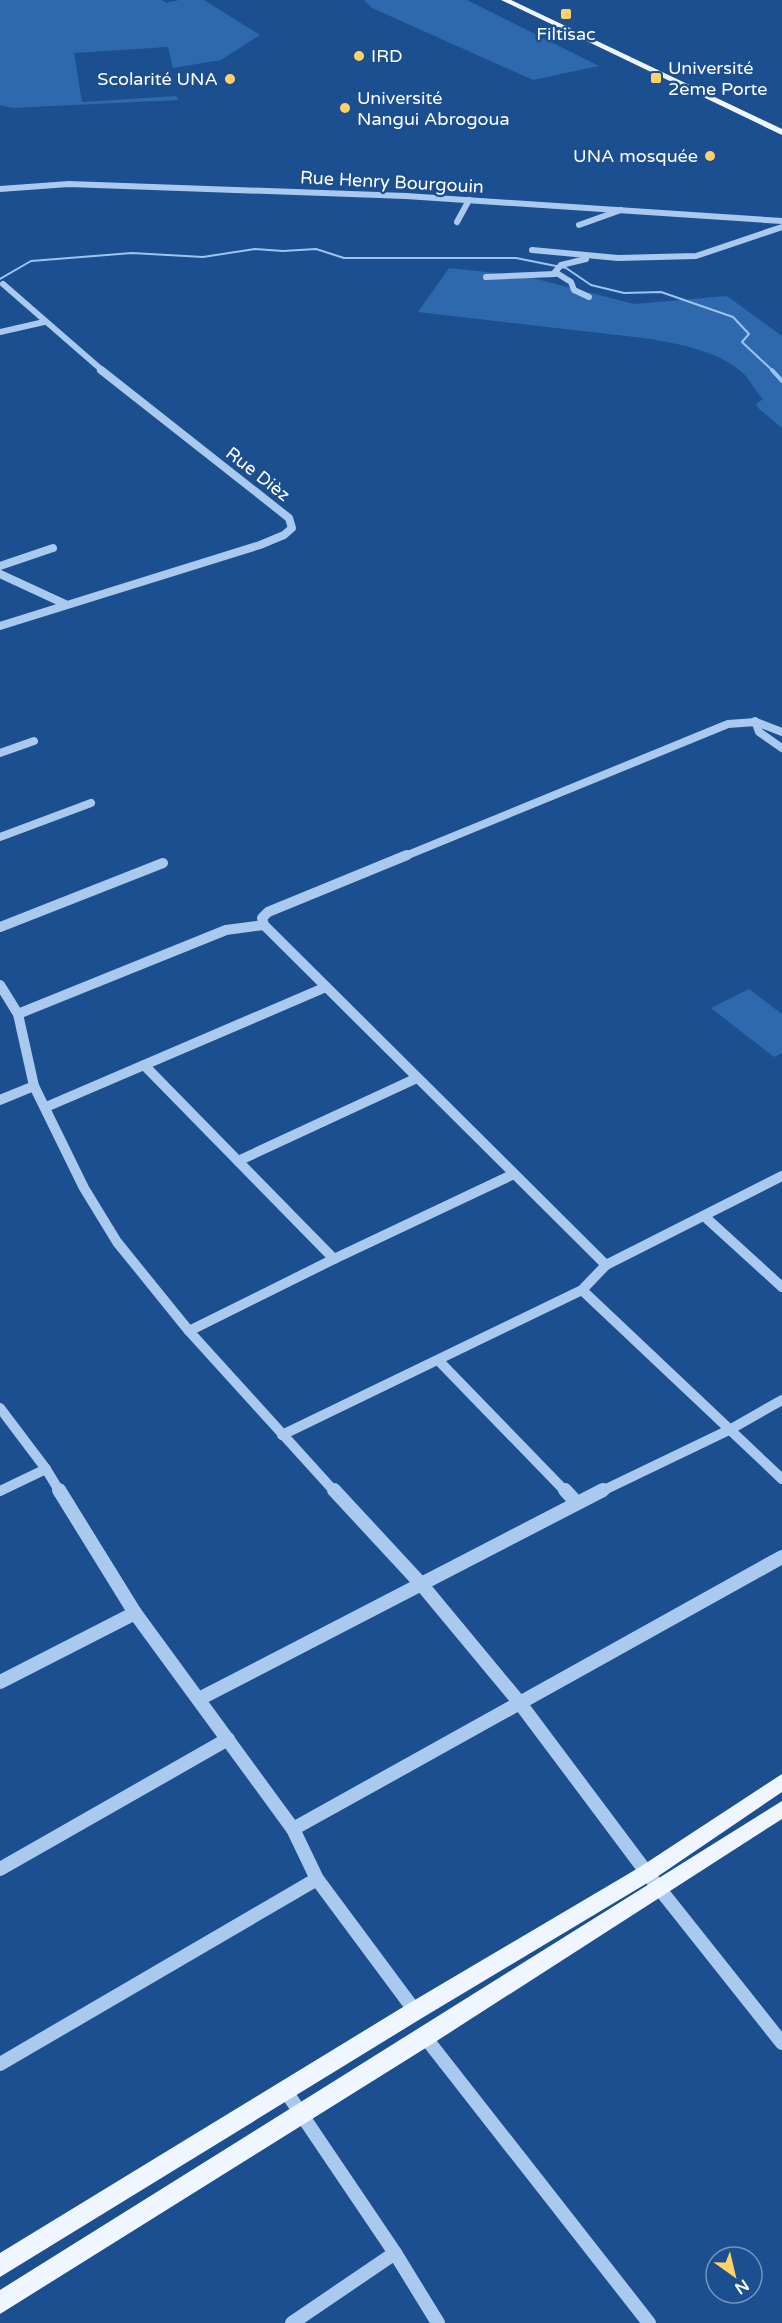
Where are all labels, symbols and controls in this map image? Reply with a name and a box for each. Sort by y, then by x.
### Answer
marker: Filtisac [559,7,573,21]
place label: Filtisac [536,23,596,45]
place label: IRD [371,45,402,67]
marker: IRD [352,49,366,63]
place label: Université 2eme Porte [668,57,768,100]
place label: Scolarité UNA [97,68,218,90]
marker: Université 2eme Porte [649,71,663,85]
marker: Scolarité UNA [223,72,237,86]
place label: Université Nangui Abrogoua [357,87,510,130]
marker: Université Nangui Abrogoua [338,101,352,115]
place label: UNA mosquée [573,145,698,167]
marker: UNA mosquée [703,149,717,163]
street label: Rue Henry Bourgouin [300,166,484,198]
street label: Rue Dièz [221,442,295,506]
north arrow [704,2245,764,2305]
text: N [731,2275,753,2298]

